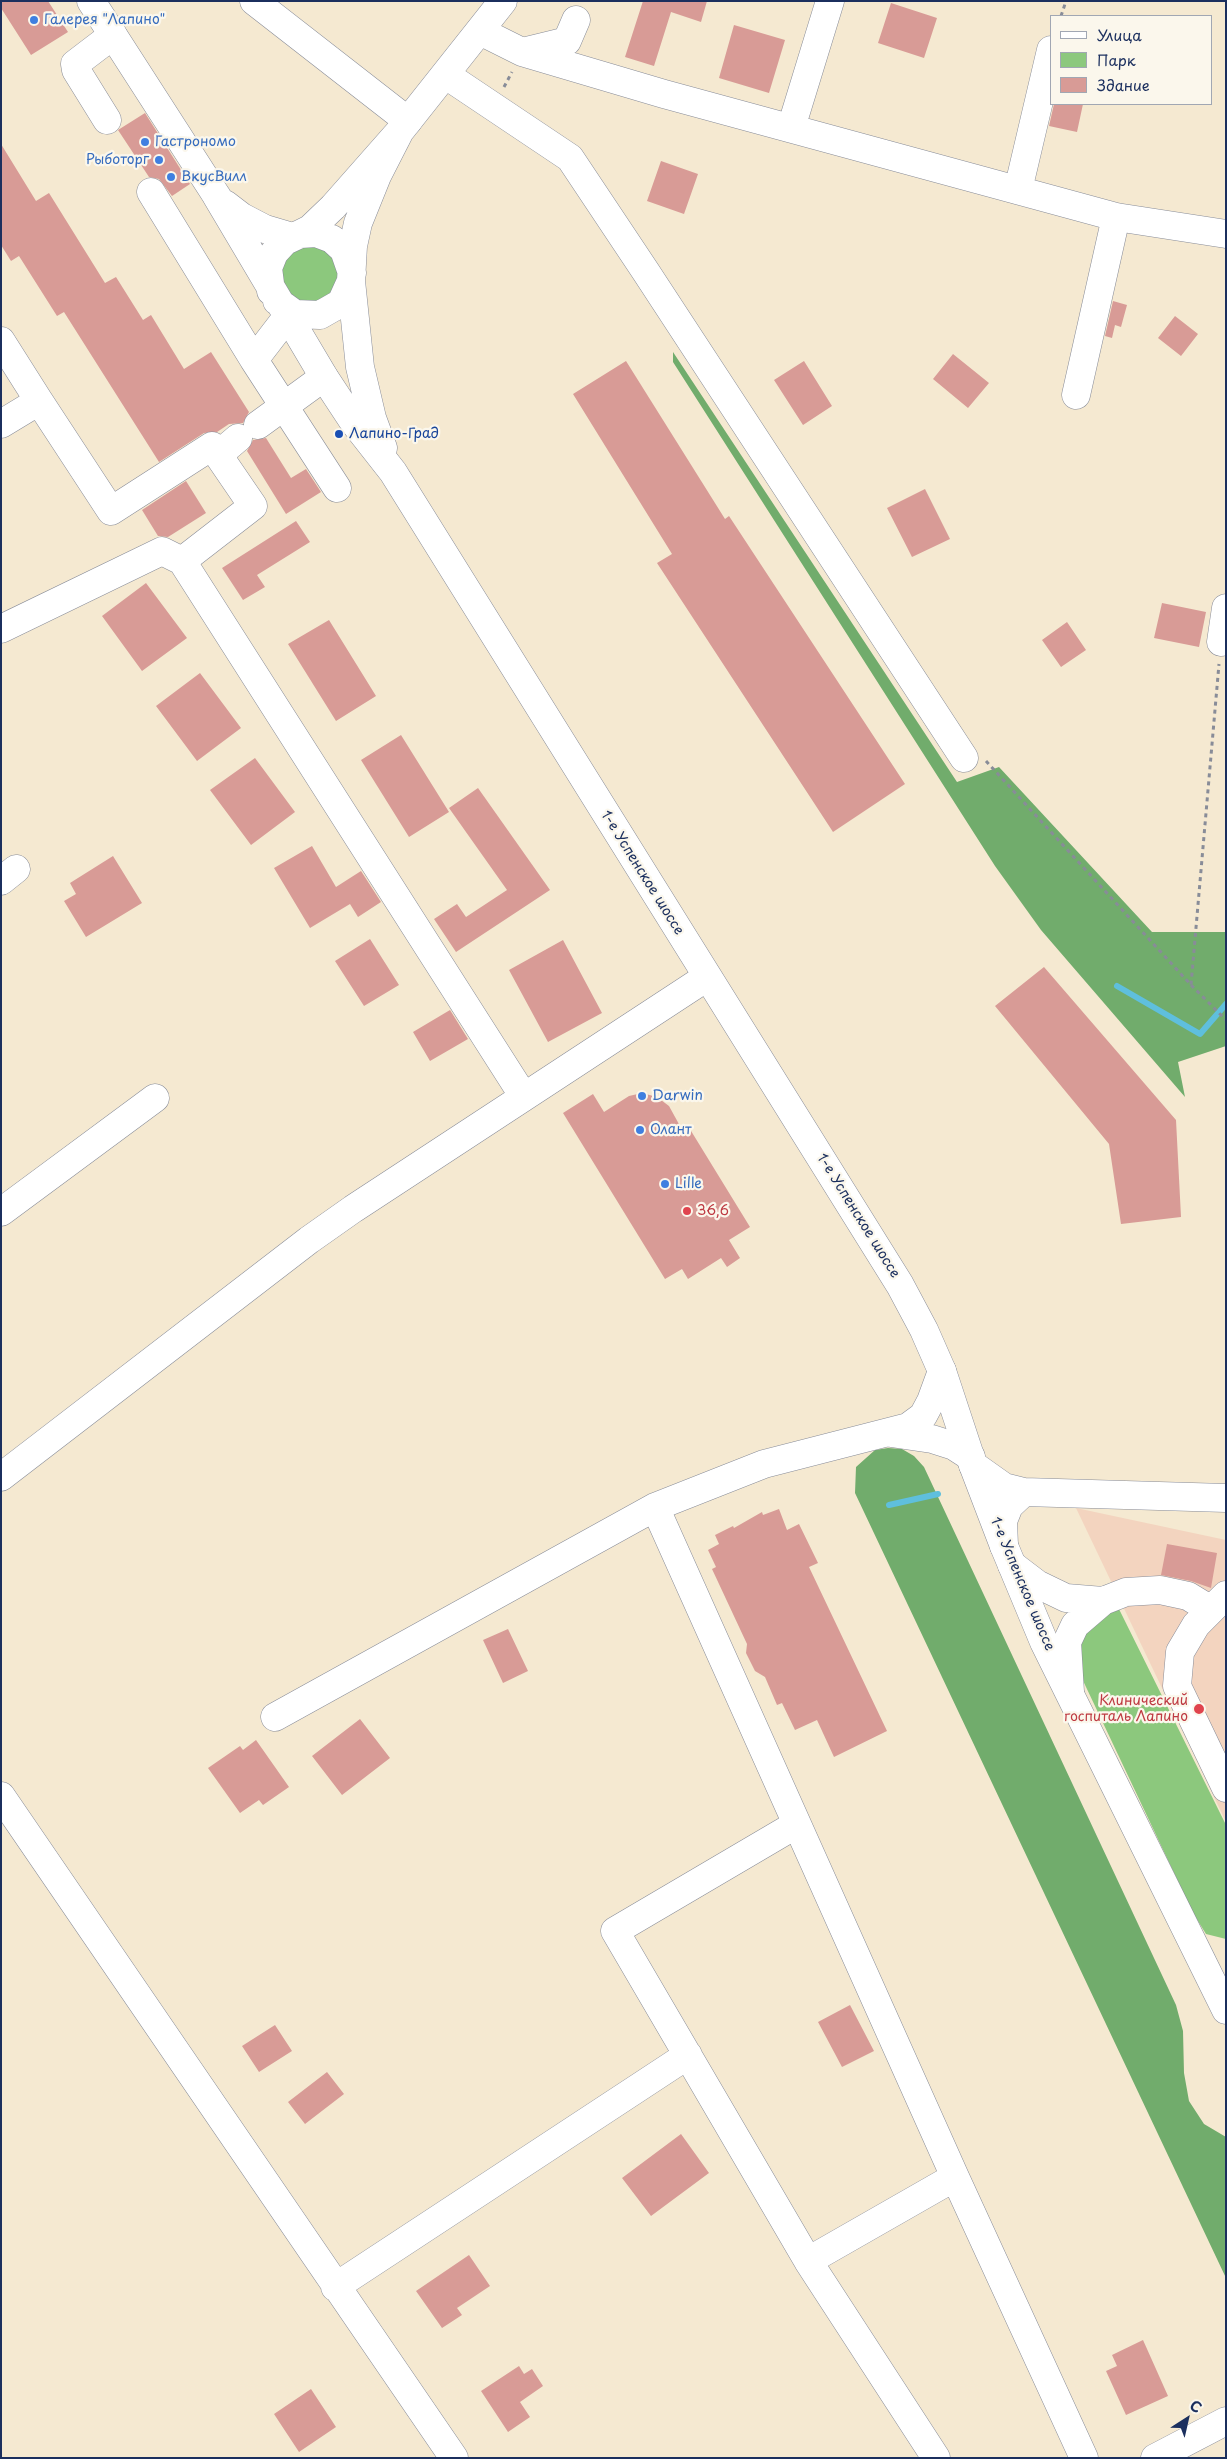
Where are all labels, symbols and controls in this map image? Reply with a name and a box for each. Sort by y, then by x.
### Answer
place label: Галерея "Лапино" [44,12,165,28]
marker: Галерея "Лапино" [28,14,40,26]
legend [1050,15,1212,105]
text: Улица [1097,23,1142,46]
text: Парк [1097,48,1136,71]
text: Здание [1097,73,1150,96]
place label: Гастрономо [155,134,236,150]
marker: Гастрономо [139,136,151,148]
place label: Рыботорг [86,152,149,168]
marker: Рыботорг [153,154,165,166]
place label: ВкусВилл [181,169,247,185]
marker: ВкусВилл [165,171,177,183]
place label: Лапино-Град [349,426,439,442]
marker: Лапино-Град [333,428,345,440]
street label: 1-е Успенское шоссе [597,808,687,938]
place label: Darwin [652,1088,703,1104]
marker: Darwin [636,1090,648,1102]
place label: Олант [650,1122,692,1138]
marker: Олант [634,1124,646,1136]
street label: 1-е Успенское шоссе [813,1151,903,1281]
place label: Lille [675,1176,702,1192]
marker: Lille [659,1178,671,1190]
place label: 36,6 [697,1203,729,1219]
marker: 36,6 [681,1205,693,1217]
street label: 1-е Успенское шоссе [986,1515,1058,1653]
place label: Клинический госпиталь Лапино [1064,1693,1188,1725]
marker: Клинический госпиталь Лапино [1192,1702,1206,1716]
north arrow [1162,2394,1212,2444]
text: С [1186,2395,1206,2418]

